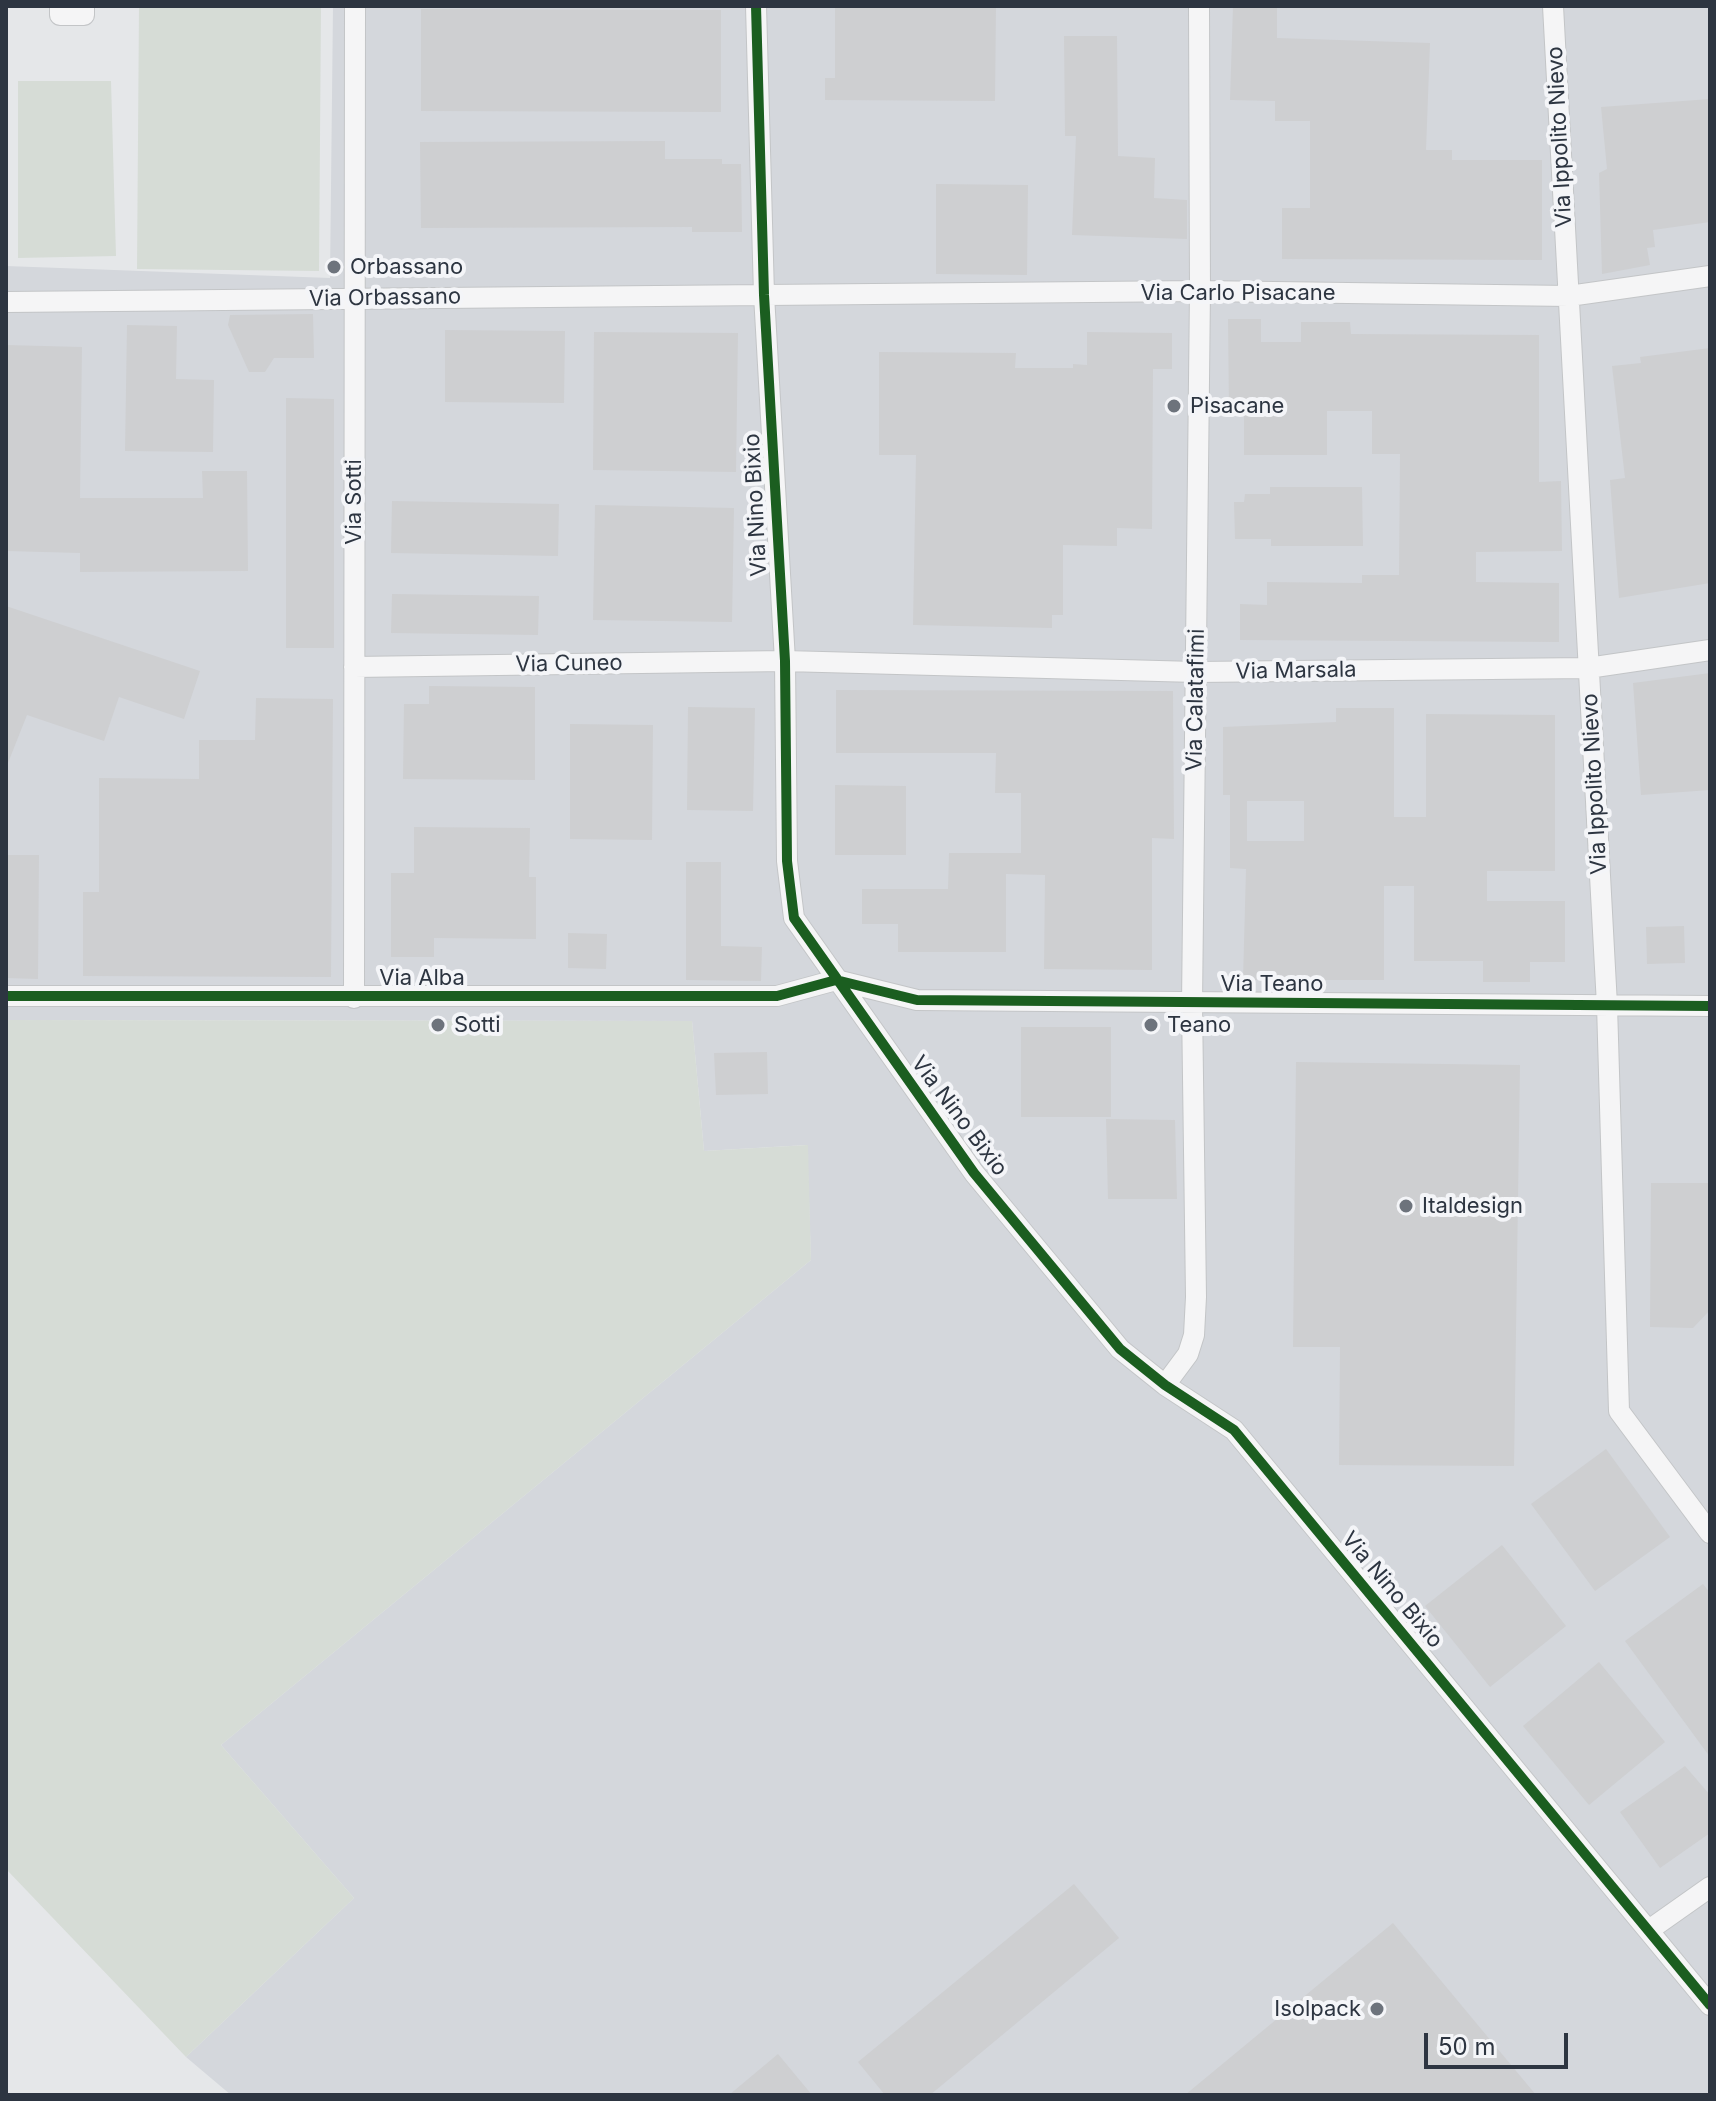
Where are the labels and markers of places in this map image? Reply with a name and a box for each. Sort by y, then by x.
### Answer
place label: Orbassano [350,254,463,280]
marker: Orbassano [325,258,343,276]
place label: Pisacane [1190,393,1284,419]
marker: Pisacane [1165,397,1183,415]
place label: Sotti [454,1012,500,1038]
place label: Teano [1167,1012,1231,1038]
marker: Sotti [429,1016,447,1034]
marker: Teano [1142,1016,1160,1034]
place label: Italdesign [1422,1193,1523,1219]
marker: Italdesign [1397,1197,1415,1215]
place label: Isolpack [1274,1996,1361,2022]
marker: Isolpack [1368,2000,1386,2018]

